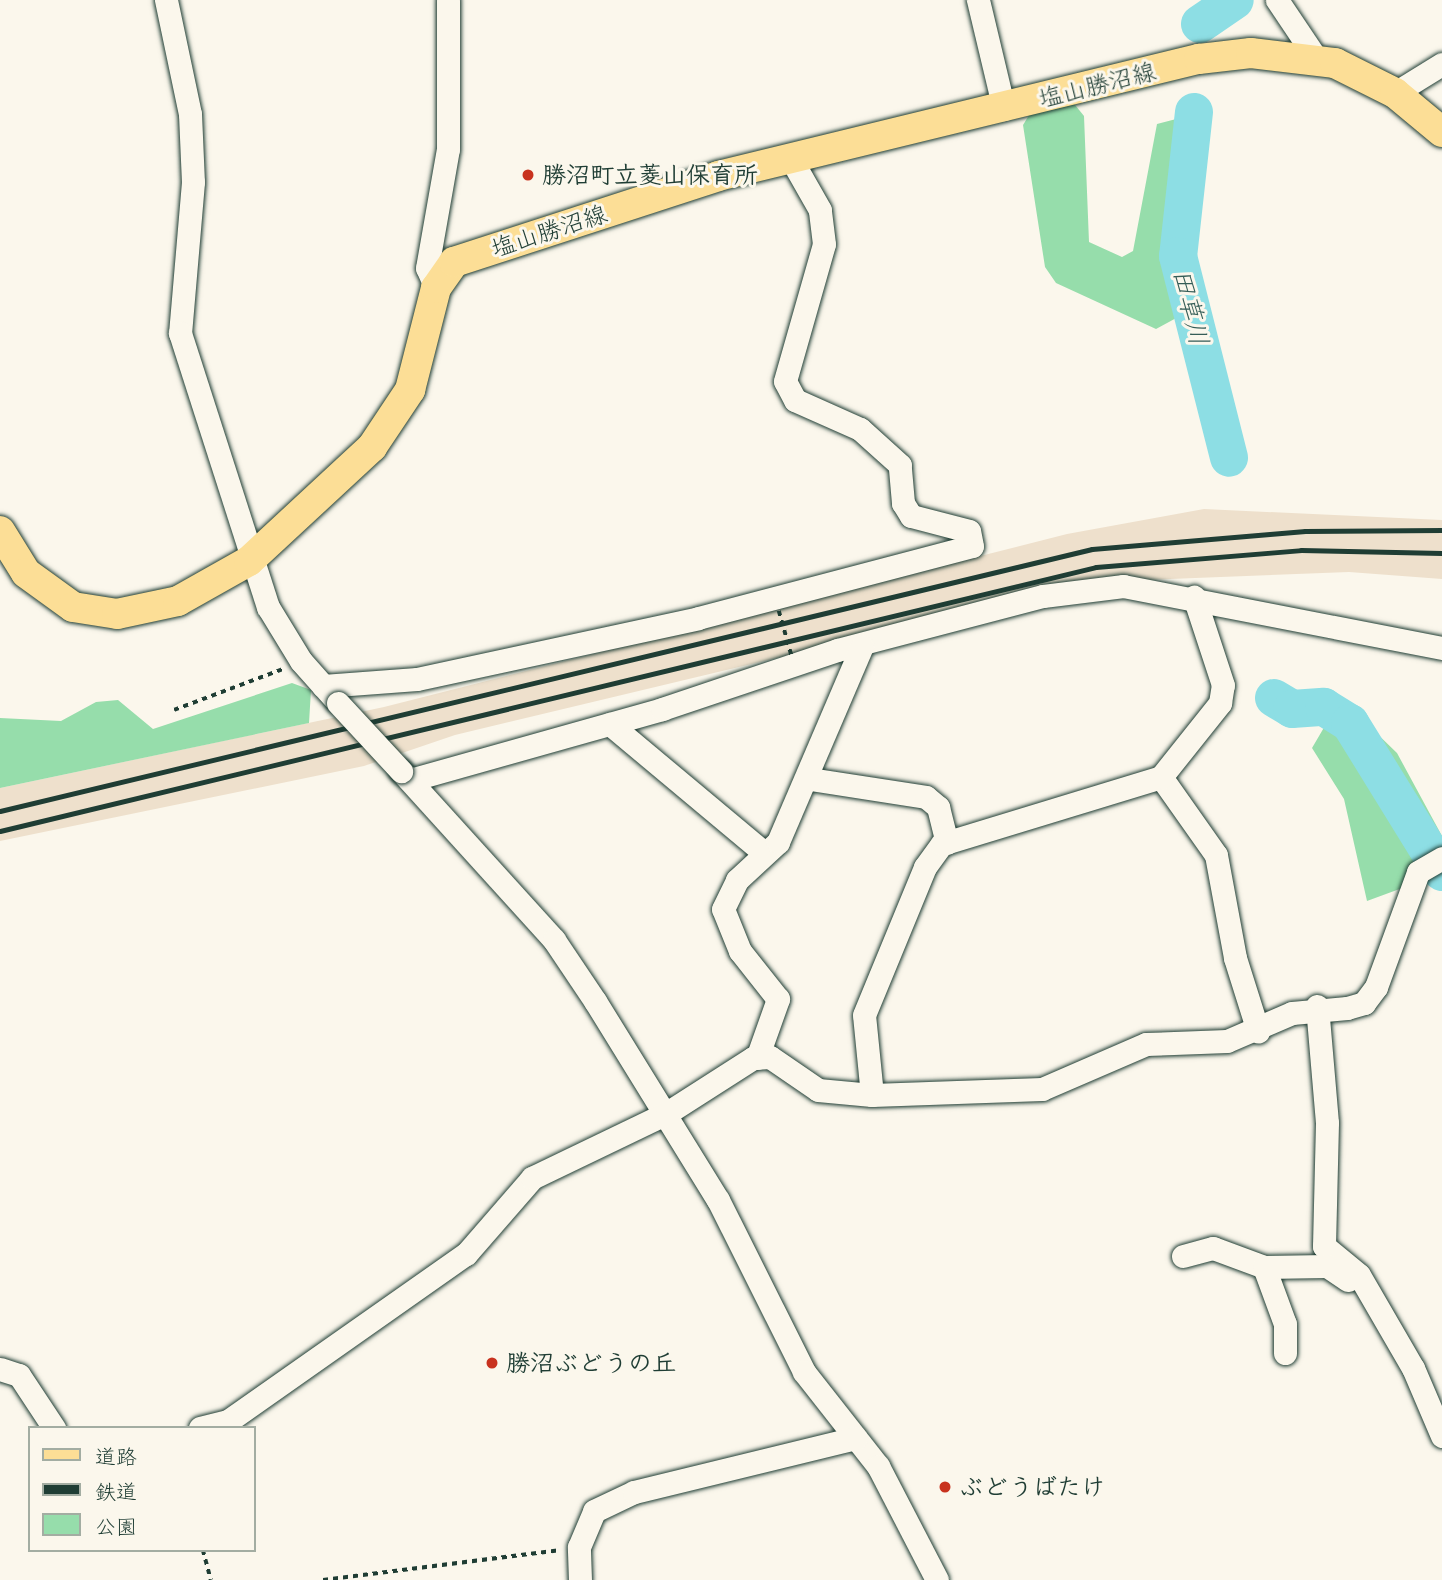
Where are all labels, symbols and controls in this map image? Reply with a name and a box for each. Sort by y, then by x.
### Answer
street label: 塩山勝沼線 [1035,57,1159,113]
place label: 勝沼町立菱山保育所 [542,161,758,189]
marker: 勝沼町立菱山保育所 [520,167,536,183]
street label: 塩山勝沼線 [487,199,611,263]
water label: 田草川 [1166,265,1216,349]
place label: 勝沼ぶどうの丘 [506,1349,674,1377]
marker: 勝沼ぶどうの丘 [484,1355,500,1371]
legend [28,1426,256,1552]
text: 道路 [95,1443,137,1470]
place label: ぶどうばたけ [959,1473,1103,1501]
text: 鉄道 [95,1478,137,1505]
marker: ぶどうばたけ [937,1479,953,1495]
text: 公園 [95,1513,137,1540]

